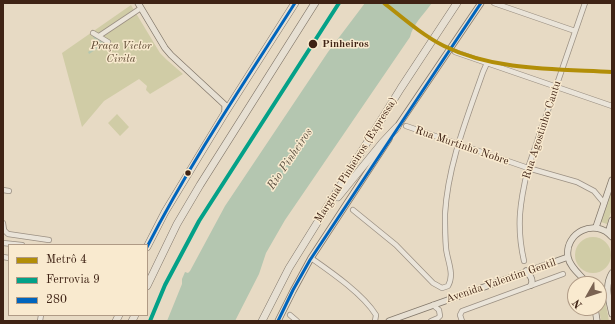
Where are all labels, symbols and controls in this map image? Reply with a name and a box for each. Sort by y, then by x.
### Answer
place label: Pinheiros [322,37,369,51]
marker: Pinheiros [307,38,319,50]
park label: Praça Victor Civita [90,39,152,65]
street label: Rua Agostinho Cantu [520,79,564,181]
street label: Marginal Pinheiros (Expressa) [312,95,400,225]
street label: Rua Murtinho Nobre [413,124,511,168]
water label: Rio Pinheiros [264,126,316,192]
unlabelled marker [183,168,193,178]
legend [8,244,148,316]
text: Metrô 4 [46,254,87,266]
street label: Avenida Valentim Gentil [444,256,558,306]
text: Ferrovia 9 [46,274,100,286]
north arrow [567,276,607,316]
text: 280 [46,294,67,306]
text: N [571,297,585,310]

